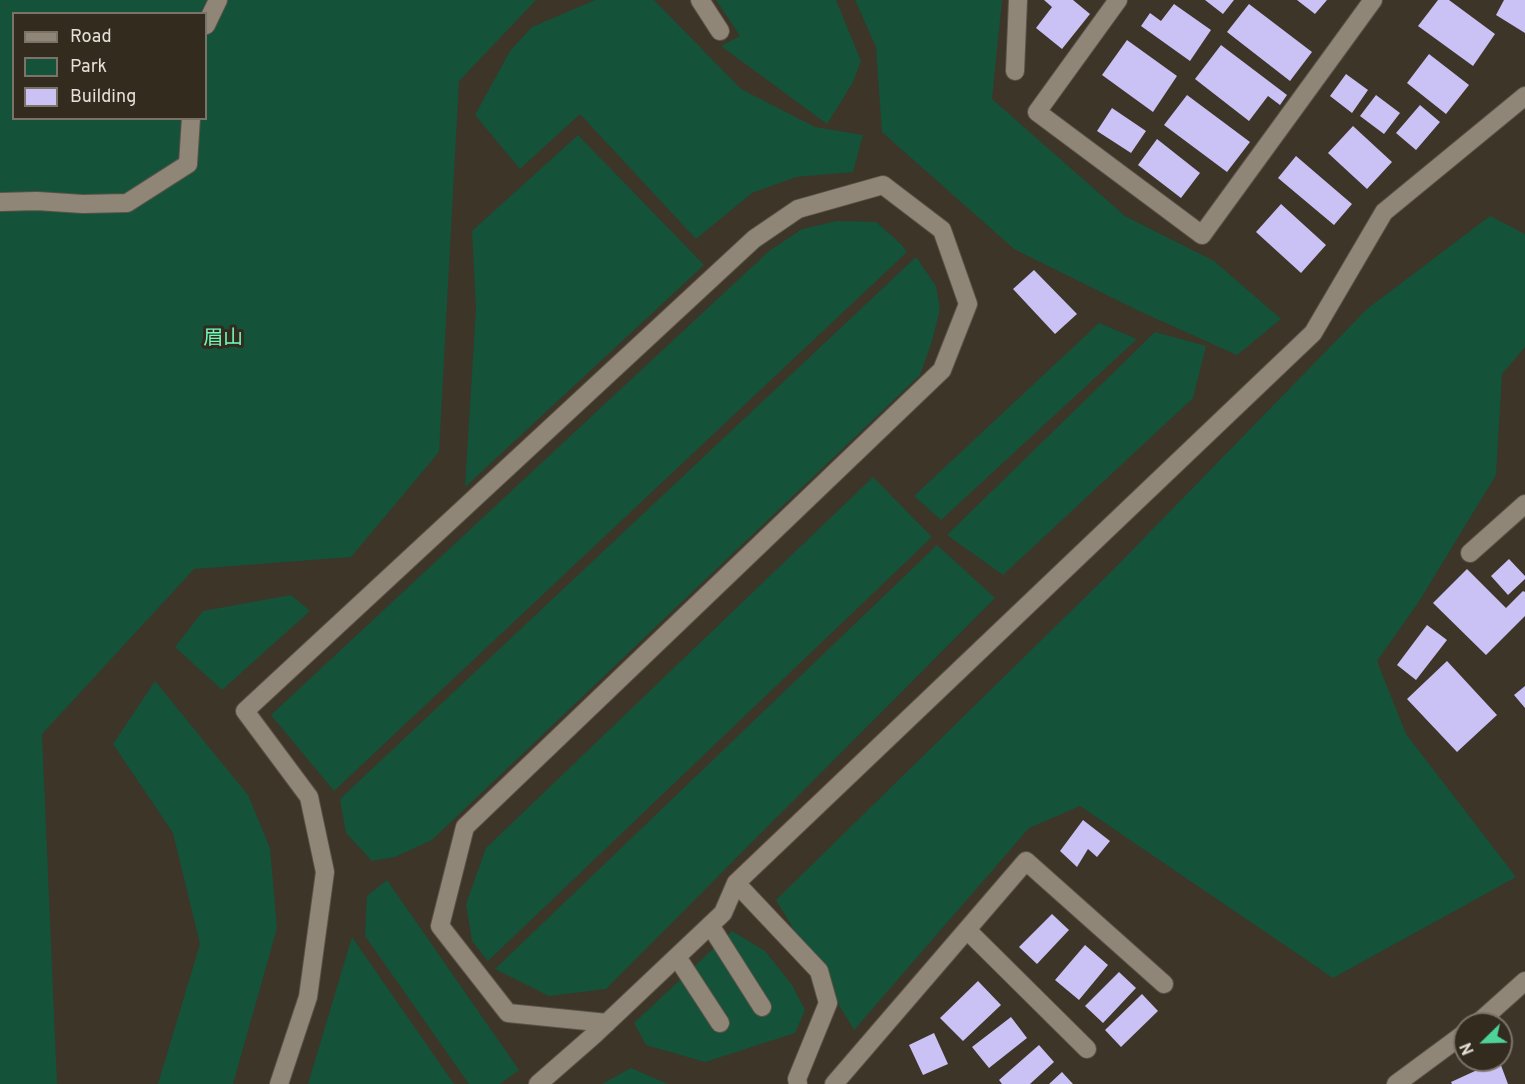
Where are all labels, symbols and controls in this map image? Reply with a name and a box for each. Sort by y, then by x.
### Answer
legend [12,12,207,120]
text: Road [70,26,112,49]
text: Park [70,56,107,79]
text: Building [70,86,136,109]
park label: 眉山 [203,328,243,352]
north arrow [1453,1012,1513,1072]
text: N [1457,1039,1480,1057]

